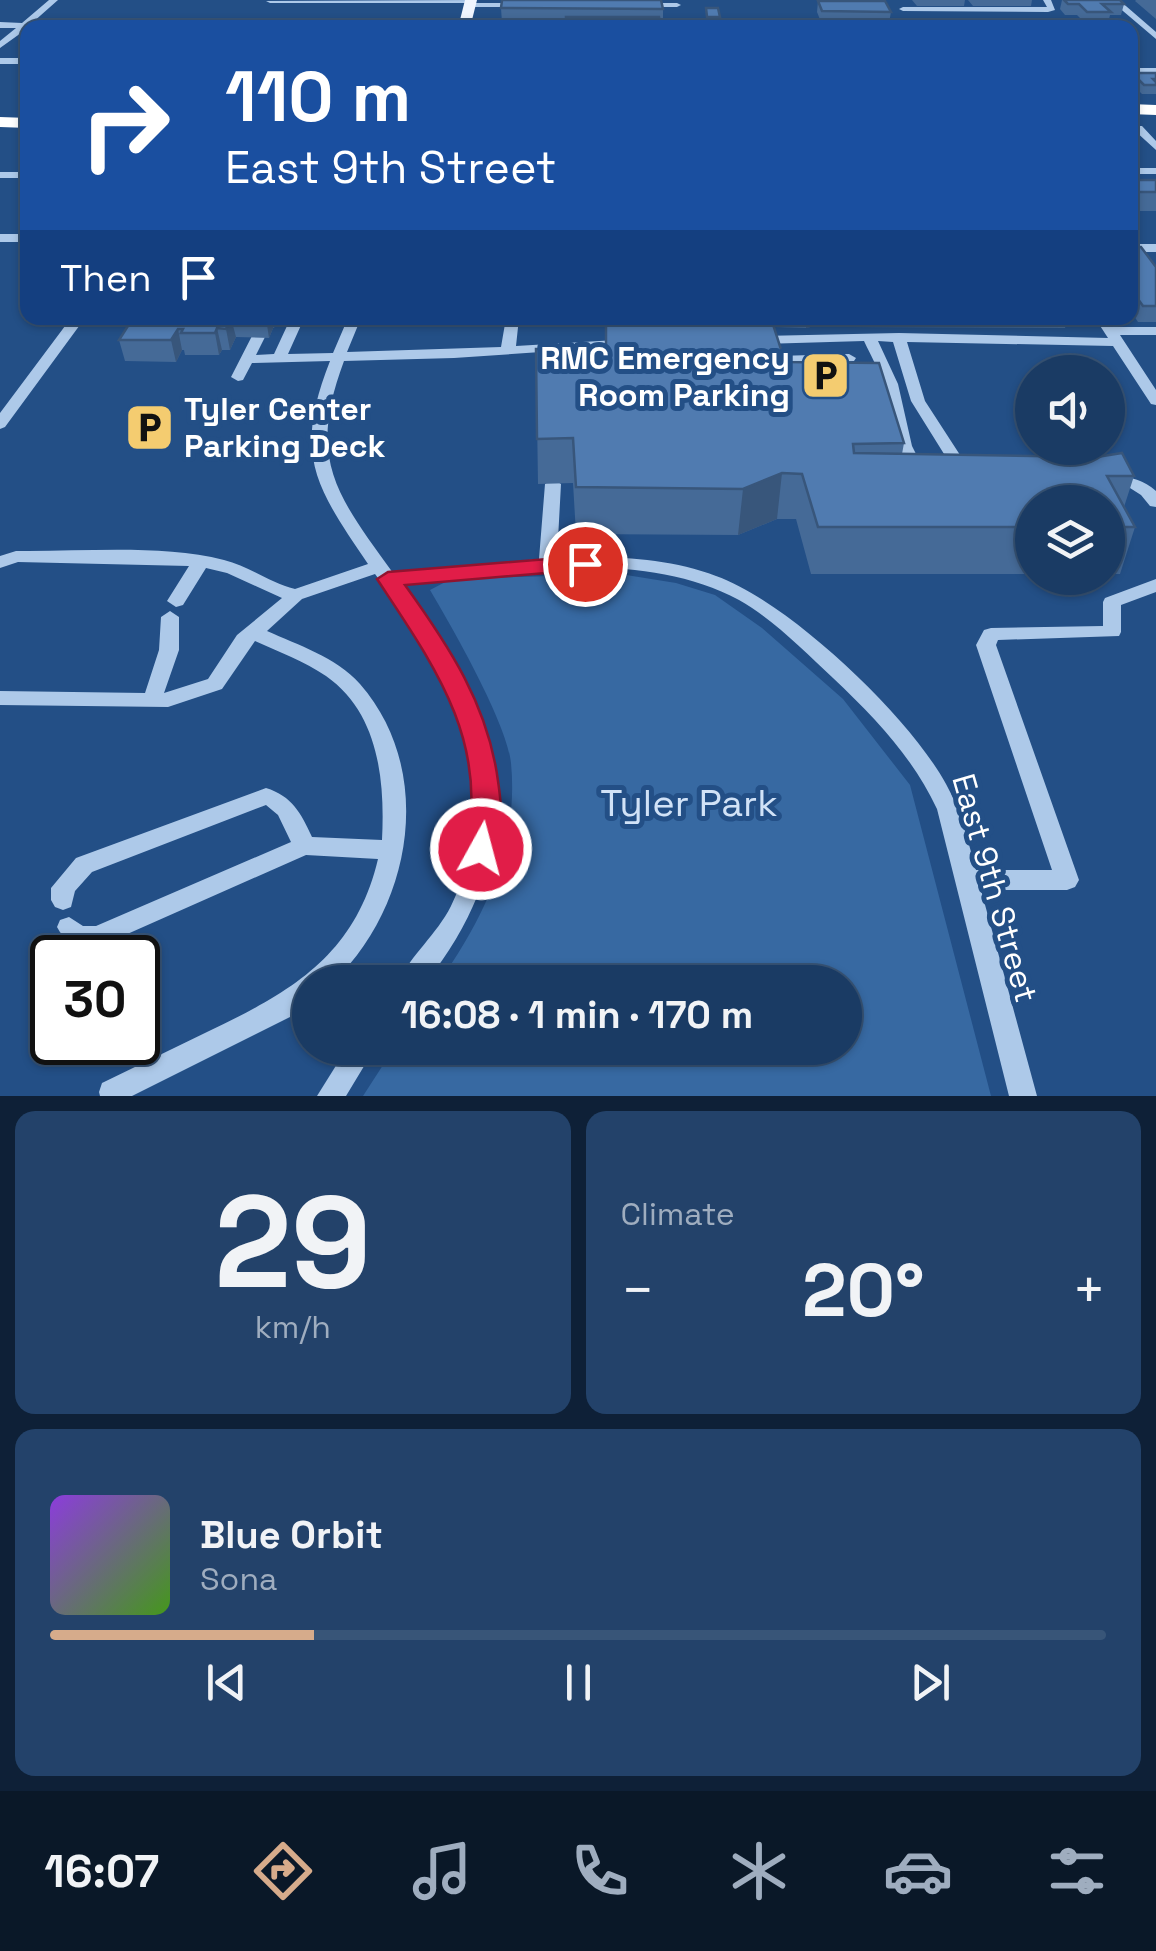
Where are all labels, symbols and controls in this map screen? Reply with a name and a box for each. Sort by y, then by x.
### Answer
text: 110 m [225,52,411,141]
icon: right [60,60,190,190]
text: East 9th Street [225,139,556,196]
icon: arrive [171,250,226,305]
text: Then [60,254,151,302]
place label: RMC Emergency Room Parking [540,338,790,415]
parking icon: RMC Emergency Room Parking [799,350,851,402]
map controls [1015,355,1125,595]
button: sound [1015,355,1125,465]
place label: Tyler Center Parking Deck [184,389,386,466]
parking icon: Tyler Center Parking Deck [123,401,175,453]
button: layers [1015,485,1125,595]
pin [543,522,628,607]
icon: arrive [558,537,613,592]
street label: East 9th Street [943,769,1047,1007]
park label: Tyler Park [600,779,778,827]
position arrow [429,797,533,901]
speed limit sign: 30 [30,935,160,1065]
text: 16:08 · 1 min · 170 m [401,991,753,1039]
text: 29 [214,1159,371,1325]
text: Climate [621,1194,735,1234]
text: 20° [802,1242,925,1338]
text: − [621,1255,655,1325]
text: + [1072,1255,1106,1325]
text: km/h [255,1307,331,1347]
text: Blue Orbit [200,1511,383,1559]
text: Sona [200,1559,277,1599]
icon: previous [199,1655,254,1710]
icon: pause [551,1655,606,1710]
icon: next [903,1655,958,1710]
icon: directions [248,1836,318,1906]
icon: music [407,1836,477,1906]
icon: phone [565,1836,635,1906]
icon: climate [724,1836,794,1906]
icon: car [883,1836,953,1906]
icon: filters [1042,1836,1112,1906]
text: 16:07 [44,1843,159,1900]

